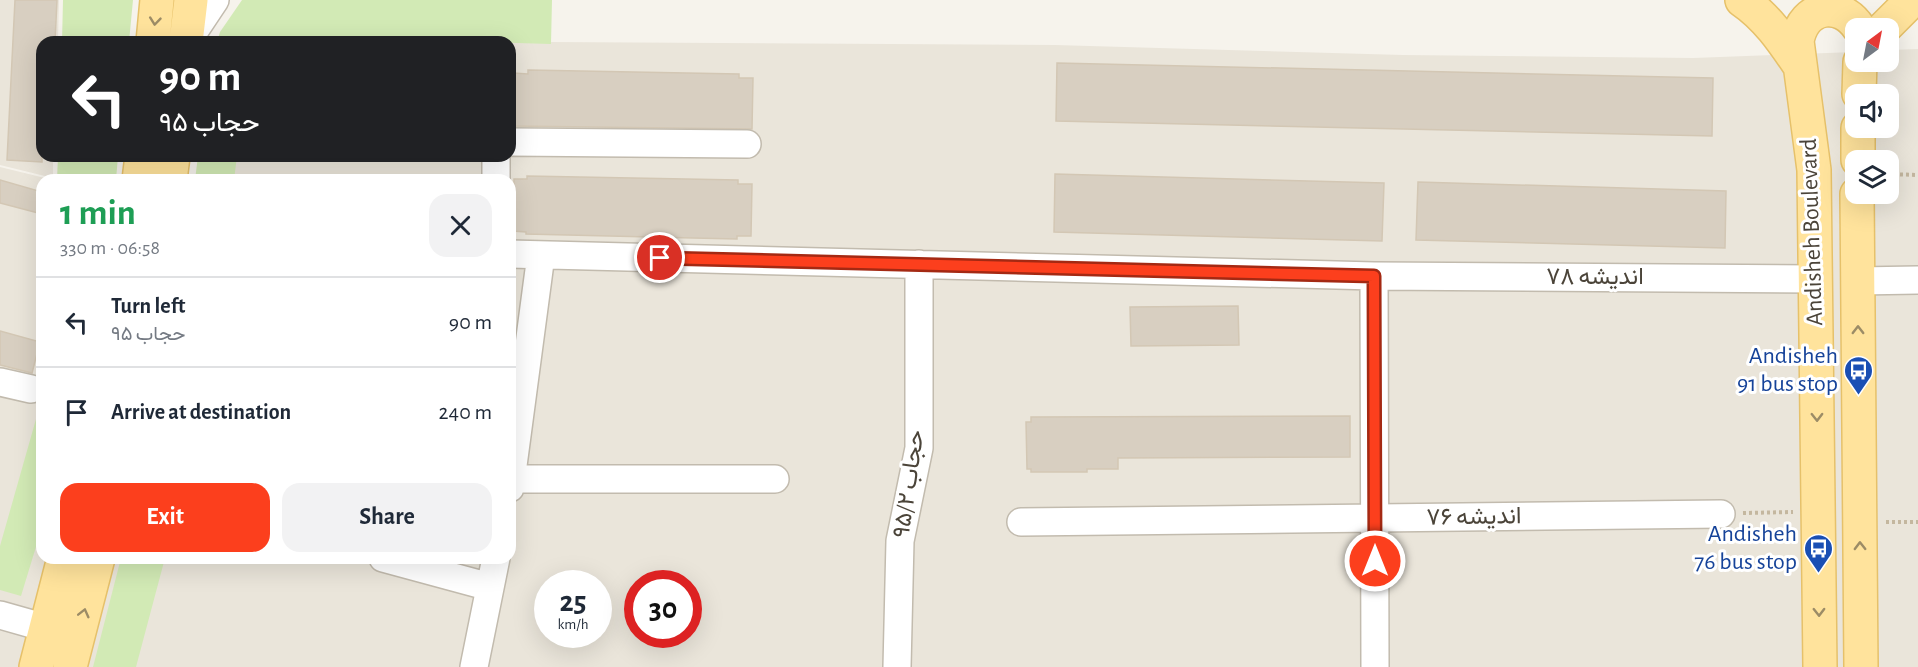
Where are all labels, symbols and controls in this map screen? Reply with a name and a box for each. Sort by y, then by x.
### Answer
one-way arrow [149,16,162,26]
north arrow [1845,18,1899,72]
map controls [1845,18,1899,204]
text: 90 m [159,56,241,98]
icon: left [60,60,138,138]
button: sound [1845,84,1899,138]
text: حجاب ۹۵ [159,109,260,136]
street label: Andisheh Boulevard [1797,138,1827,326]
button: layers [1845,150,1899,204]
button: close [429,194,492,257]
text: 1 min [60,195,136,231]
pin [634,232,685,283]
text: 330 m · 06:58 [60,238,160,258]
icon: arrive [643,241,676,274]
street label: اندیشه ۷۸ [1546,265,1644,290]
text: Turn left [111,295,185,317]
icon: left [60,306,93,339]
text: 90 m [449,311,492,333]
text: حجاب ۹۵ [111,324,186,344]
one-way arrow [1852,325,1864,334]
place label: Andisheh 91 bus stop [1737,344,1838,396]
bus stop icon: Andisheh 91 bus stop [1843,354,1875,396]
icon: arrive [60,396,93,429]
text: Arrive at destination [111,401,291,423]
text: 240 m [439,401,492,423]
one-way arrow [1811,413,1823,422]
street label: حجاب ۹۵/۲ [890,428,929,540]
button: Exit [60,483,270,552]
button: Share [282,483,492,552]
street label: اندیشه ۷۶ [1426,504,1522,531]
place label: Andisheh 76 bus stop [1694,522,1797,574]
position arrow [1343,529,1407,593]
bus stop icon: Andisheh 76 bus stop [1802,532,1834,574]
one-way arrow [1854,541,1866,550]
speed limit sign: 30 [624,570,702,648]
text: 25 [559,587,587,617]
one-way arrow [77,608,90,618]
one-way arrow [1813,608,1825,617]
text: km/h [558,617,588,632]

